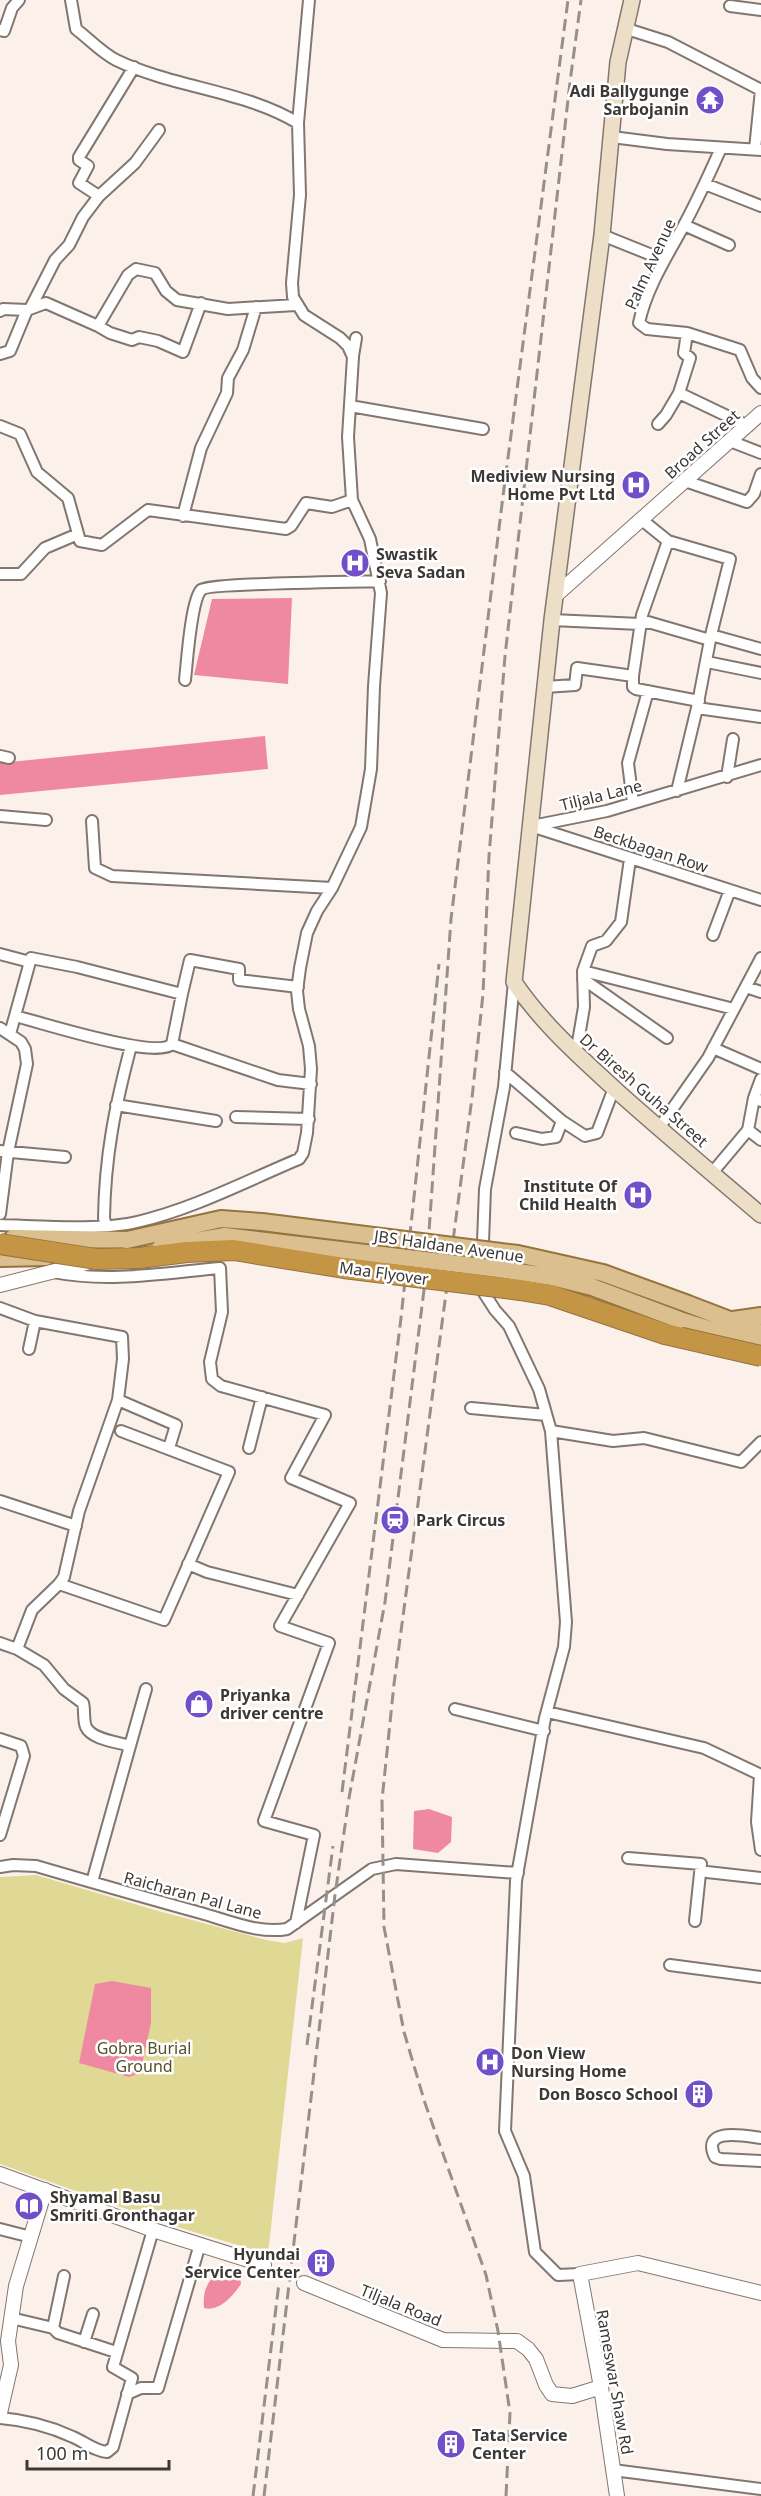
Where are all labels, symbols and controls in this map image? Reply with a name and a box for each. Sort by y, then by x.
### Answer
place label: Adi Ballygunge Sarbojanin [569,80,689,120]
temple icon: Adi Ballygunge Sarbojanin [694,84,726,116]
street label: Palm Avenue [619,215,681,313]
street label: Broad Street [660,404,744,484]
place label: Mediview Nursing Home Pvt Ltd [471,465,615,505]
hospital icon: Mediview Nursing Home Pvt Ltd [620,469,652,501]
place label: Swastik Seva Sadan [376,543,465,583]
hospital icon: Swastik Seva Sadan [339,547,371,579]
street label: Tiljala Lane [558,774,644,816]
street label: Beckbagan Row [591,820,711,878]
street label: Dr Biresh Guha Street [575,1028,713,1152]
place label: Institute Of Child Health [519,1175,618,1215]
hospital icon: Institute Of Child Health [622,1179,654,1211]
street label: JBS Haldane Avenue [371,1224,525,1267]
street label: Maa Flyover [338,1256,431,1290]
station icon: Park Circus [379,1504,411,1536]
place label: Park Circus [416,1509,505,1531]
place label: Priyanka driver centre [220,1684,324,1724]
shop icon: Priyanka driver centre [183,1688,215,1720]
street label: Raicharan Pal Lane [122,1866,264,1924]
park label: Gobra Burial Ground [97,2037,191,2077]
place label: Don View Nursing Home [511,2042,626,2082]
hospital icon: Don View Nursing Home [474,2046,506,2078]
building icon: Don Bosco School [683,2078,715,2110]
place label: Don Bosco School [538,2083,678,2105]
place label: Shyamal Basu Smriti Gronthagar [50,2186,195,2226]
library icon: Shyamal Basu Smriti Gronthagar [13,2190,45,2222]
place label: Hyundai Service Center [185,2243,300,2283]
building icon: Hyundai Service Center [305,2247,337,2279]
street label: Tiljala Road [357,2279,445,2331]
street label: Rameswar Shaw Rd [591,2308,639,2456]
place label: Tata Service Center [472,2424,567,2464]
building icon: Tata Service Center [435,2428,467,2460]
scale bar [27,2433,170,2471]
text: 100 m [36,2441,88,2465]

